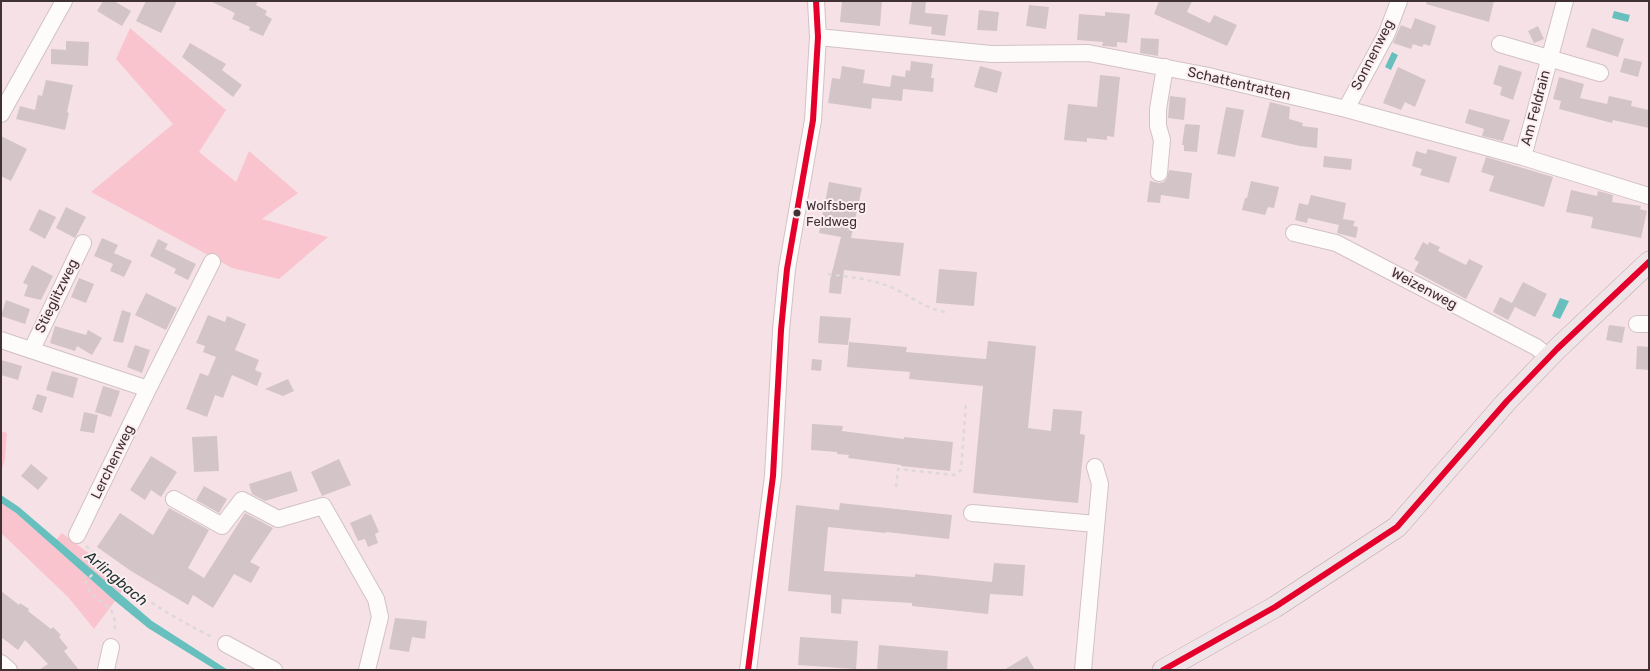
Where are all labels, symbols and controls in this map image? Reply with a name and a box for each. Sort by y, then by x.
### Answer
street label: Sonnenweg [1348,17,1398,93]
street label: Schattentratten [1186,64,1292,104]
street label: Am Feldrain [1518,68,1554,148]
place label: Wolfsberg Feldweg [806,198,866,229]
marker: Wolfsberg Feldweg [792,208,802,218]
street label: Stieglitzweg [32,256,82,336]
street label: Weizenweg [1388,265,1460,313]
street label: Lerchenweg [88,422,138,502]
water label: Arlingbach [81,548,151,610]

